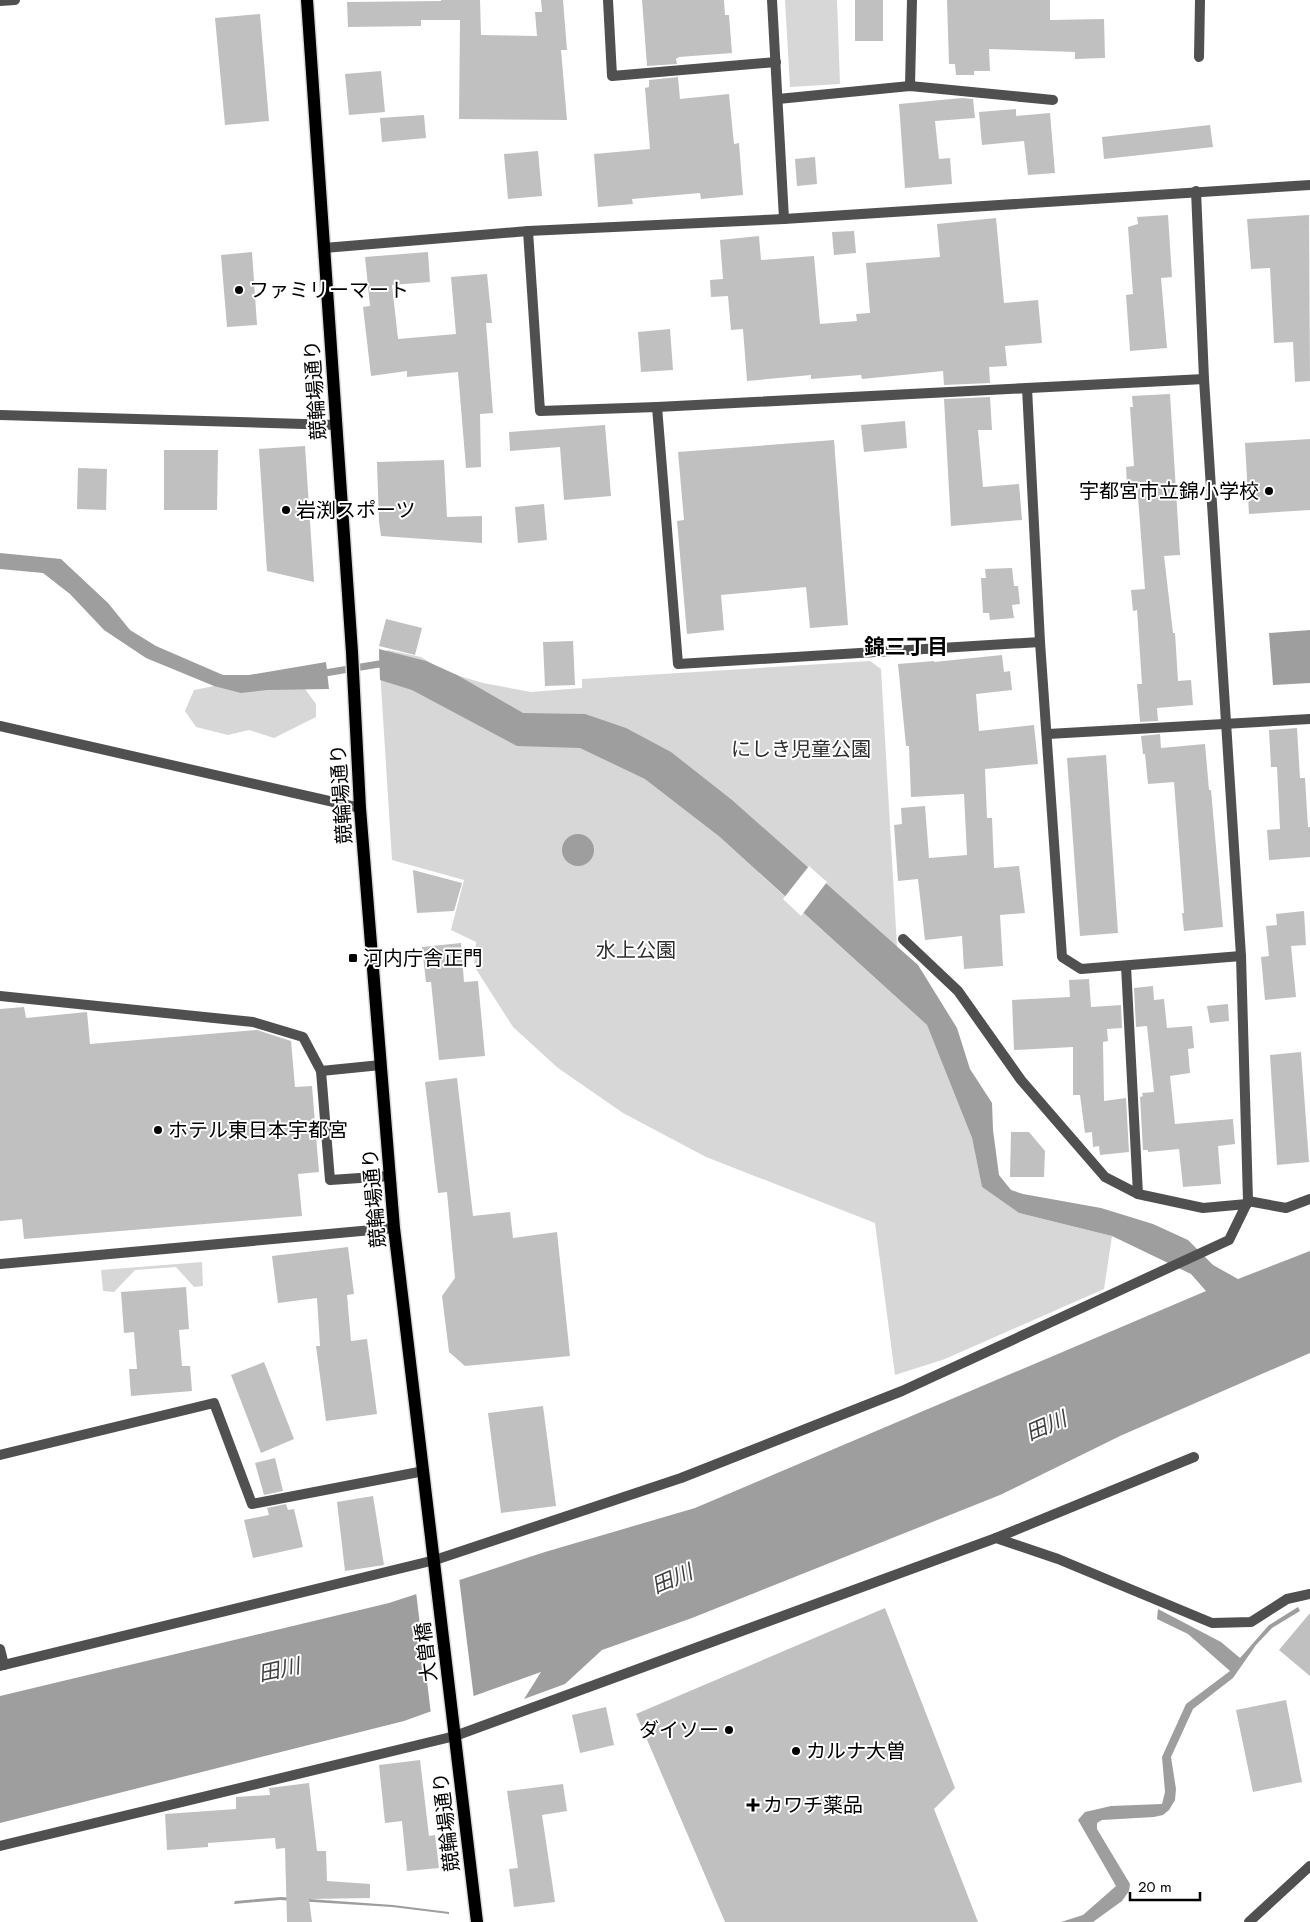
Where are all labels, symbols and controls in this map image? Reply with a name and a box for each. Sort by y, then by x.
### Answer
place label: ファミリーマート [249,276,409,305]
marker: ファミリーマート [233,284,245,296]
street label: 競輪場通り [298,339,333,441]
place label: 宇都宮市立錦小学校 [1079,477,1259,506]
marker: 宇都宮市立錦小学校 [1263,485,1275,497]
place label: 岩渕スポーツ [296,496,416,525]
marker: 岩渕スポーツ [280,504,292,516]
district label: 錦三丁目 [864,632,948,662]
park label: にしき児童公園 [731,735,871,764]
street label: 競輪場通り [324,743,359,845]
park label: 水上公園 [596,936,676,965]
place label: 河内庁舎正門 [363,944,483,973]
marker: 河内庁舎正門 [347,952,359,964]
place label: ホテル東日本宇都宮 [168,1116,348,1145]
marker: ホテル東日本宇都宮 [152,1124,164,1136]
street label: 競輪場通り [356,1147,393,1249]
water label: 田川 [1021,1403,1073,1448]
water label: 田川 [647,1556,699,1601]
street label: 大曽橋 [408,1620,445,1683]
water label: 田川 [255,1651,305,1689]
place label: ダイソー [639,1716,719,1745]
marker: ダイソー [723,1724,735,1736]
place label: カルナ大曽 [806,1737,906,1766]
marker: カルナ大曽 [790,1745,802,1757]
street label: 競輪場通り [426,1771,467,1873]
place label: カワチ薬品 [763,1791,863,1820]
marker: カワチ薬品 [747,1799,759,1811]
scale bar [1130,1870,1200,1902]
text: 20 m [1138,1876,1172,1898]

